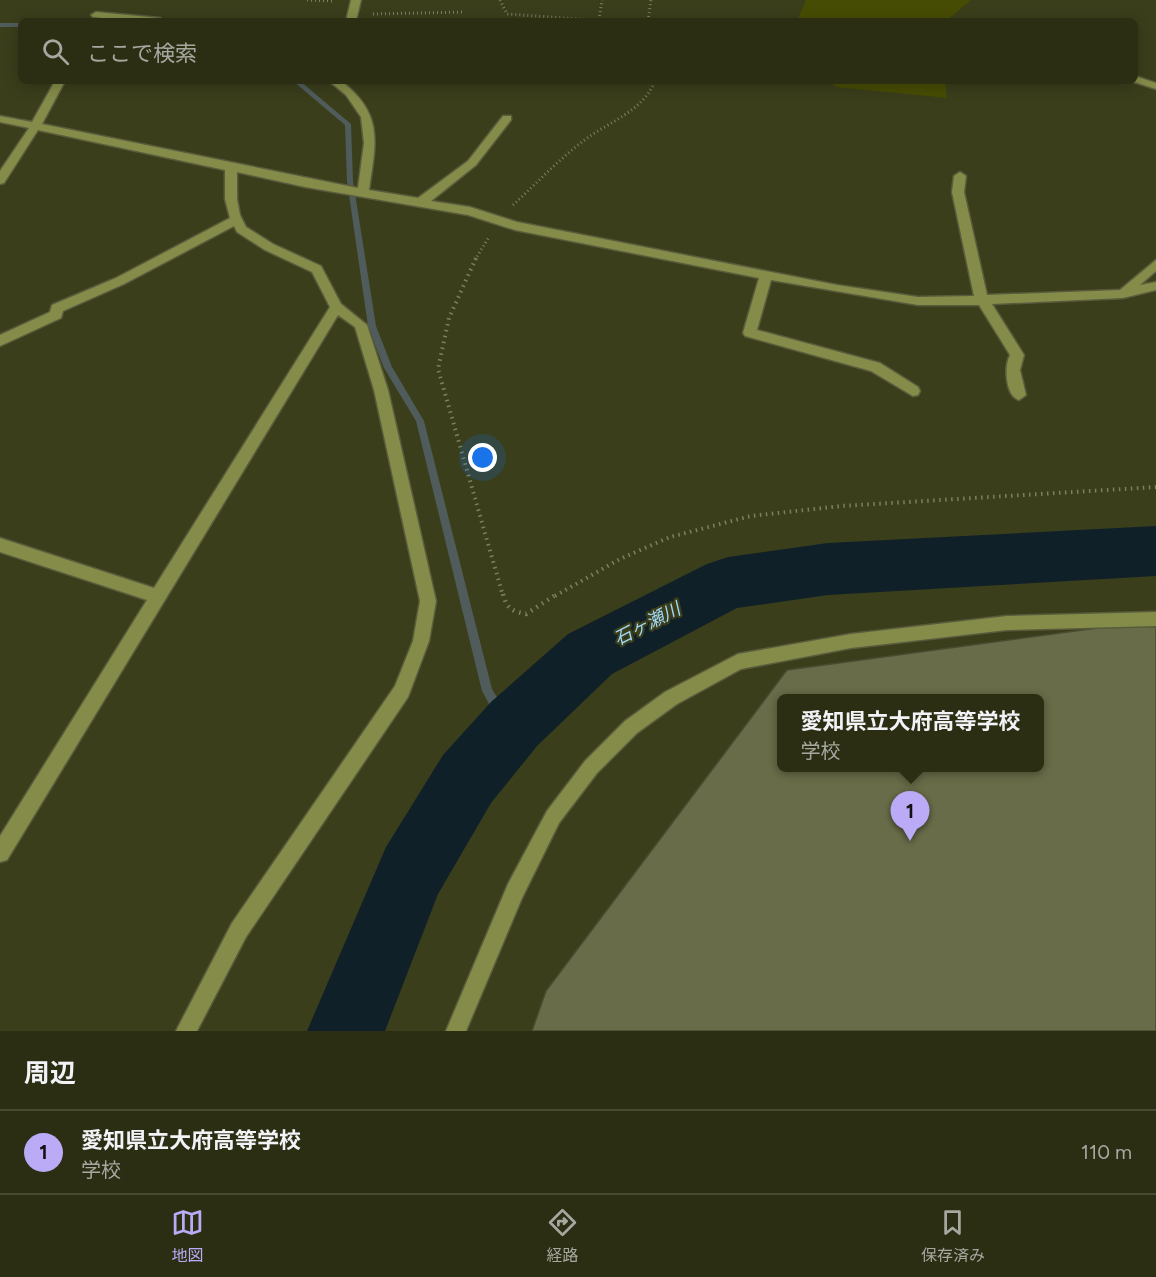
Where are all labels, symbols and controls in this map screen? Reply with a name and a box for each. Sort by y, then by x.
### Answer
search box [18,18,1138,84]
icon: search [39,35,72,68]
text: ここで検索 [87,40,197,67]
your location [468,443,497,472]
water label: 石ヶ瀬川 [610,597,686,650]
popup [777,694,1044,772]
text: 愛知県立大府高等学校 [800,708,1021,735]
text: 学校 [800,739,840,763]
pin: 1 [890,792,930,841]
text: 周辺 [24,1057,76,1089]
text: 愛知県立大府高等学校 [81,1127,301,1154]
text: 1 [39,1140,48,1164]
text: 110 m [1081,1140,1132,1164]
text: 学校 [81,1158,121,1182]
tab: 地図 [171,1206,204,1266]
tab: 経路 [546,1206,579,1266]
tab: 保存済み [921,1206,985,1266]

